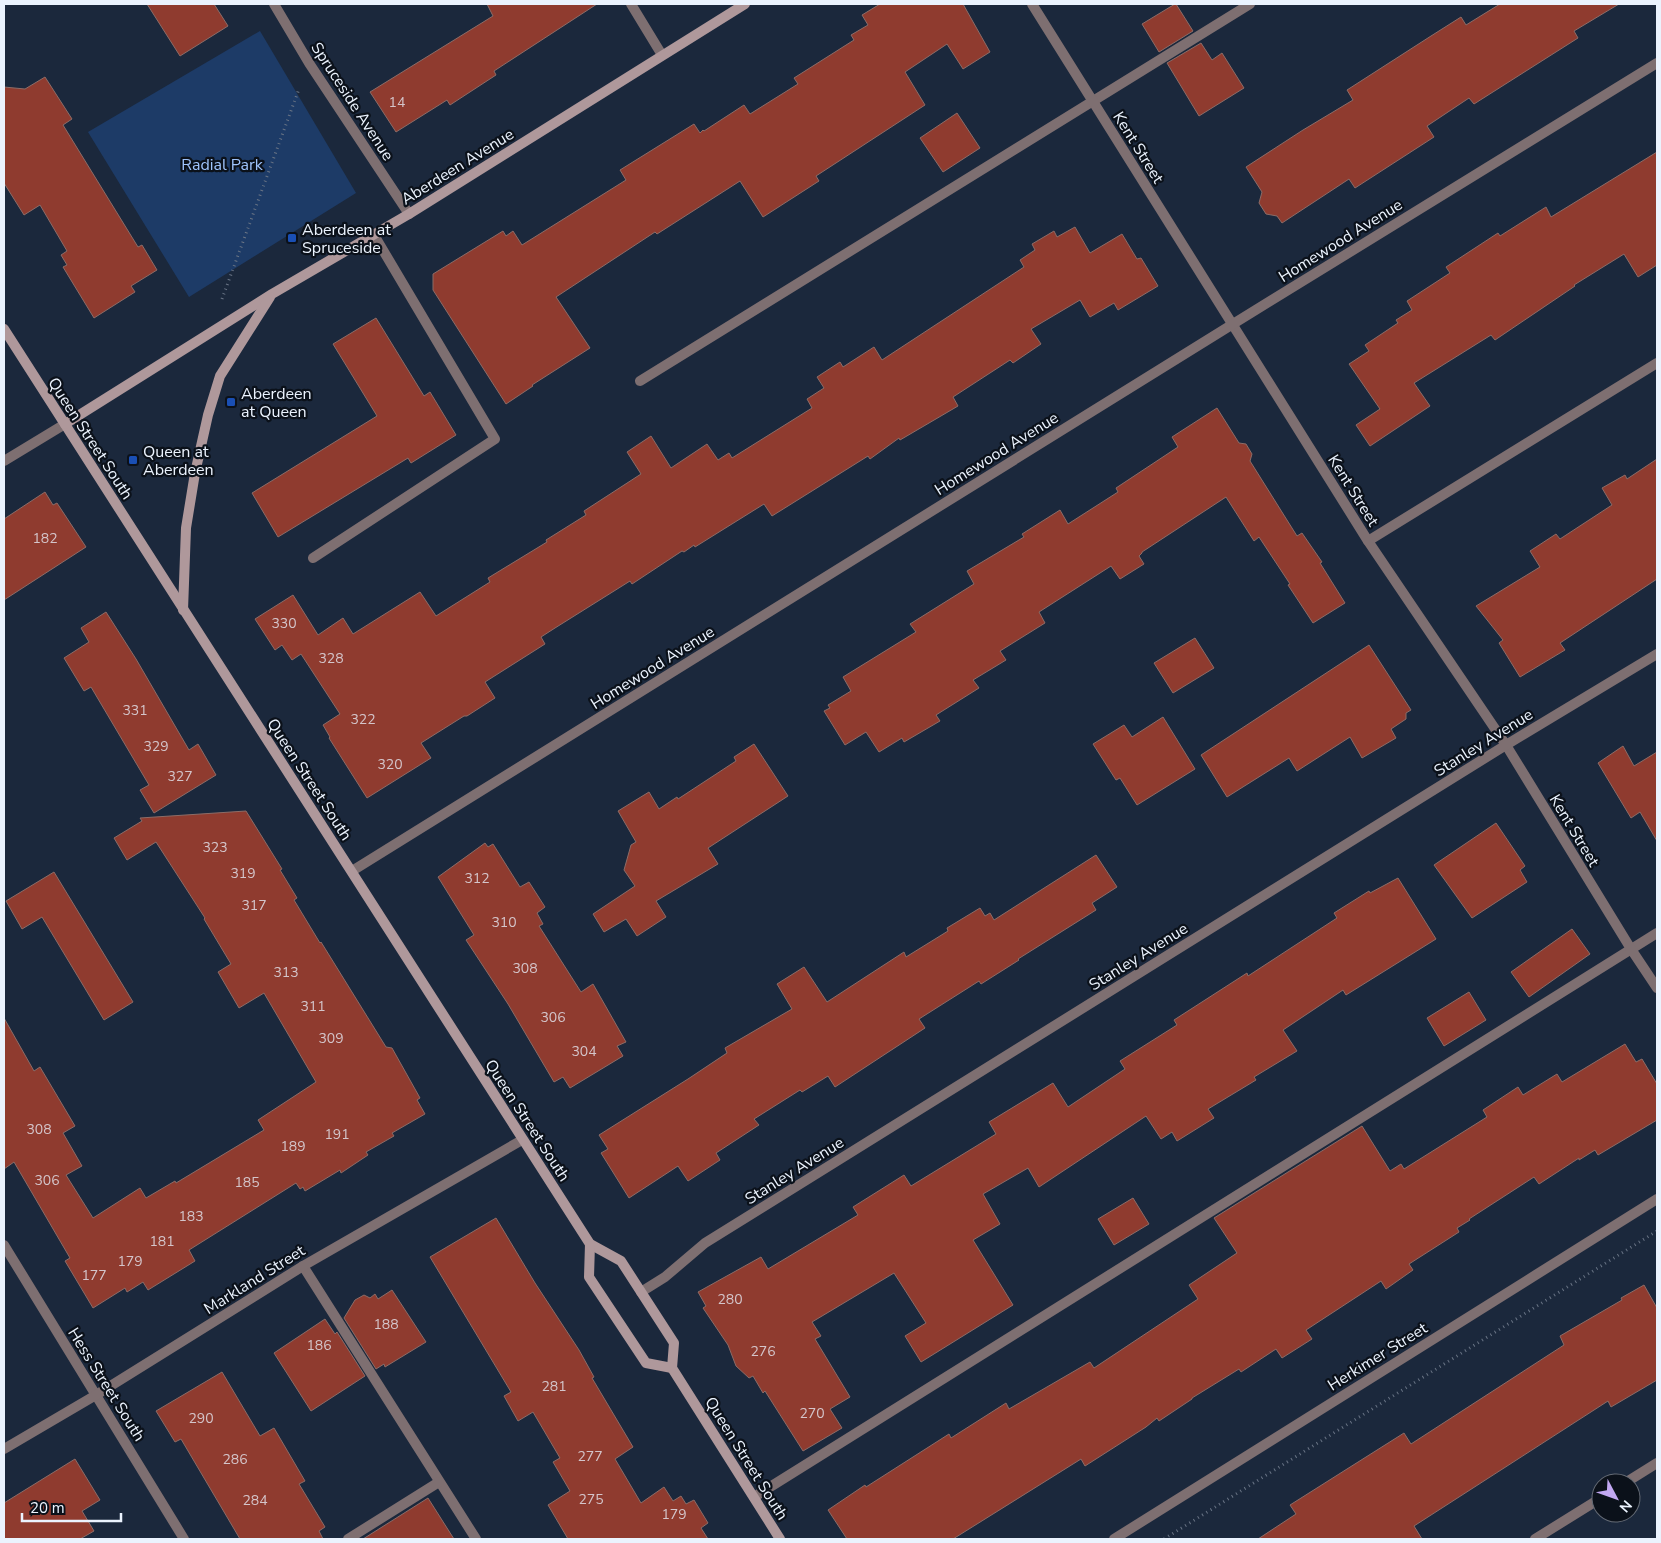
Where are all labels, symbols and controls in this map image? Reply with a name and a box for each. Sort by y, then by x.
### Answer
street label: Spruceside Avenue [306,38,399,165]
house number: 14 [389,93,405,112]
street label: Kent Street [1107,107,1169,188]
street label: Aberdeen Avenue [397,123,518,210]
park label: Radial Park [181,154,264,176]
street label: Homewood Avenue [1274,194,1407,288]
place label: Aberdeen at Spruceside [302,219,391,259]
marker: Aberdeen at Spruceside [286,232,298,244]
street label: Queen Street South [42,373,138,504]
place label: Aberdeen at Queen [241,383,312,423]
marker: Aberdeen at Queen [225,396,237,408]
street label: Homewood Avenue [930,407,1063,501]
place label: Queen at Aberdeen [143,441,214,481]
street label: Kent Street [1322,450,1384,531]
marker: Queen at Aberdeen [127,454,139,466]
house number: 182 [32,529,58,548]
house number: 330 [271,614,297,633]
street label: Homewood Avenue [586,621,719,715]
house number: 328 [318,649,344,668]
house number: 331 [122,701,148,720]
street label: Stanley Avenue [1430,704,1537,782]
house number: 322 [350,710,376,729]
street label: Queen Street South [261,714,357,845]
house number: 329 [143,737,169,756]
house number: 320 [377,755,403,774]
house number: 327 [167,767,193,786]
street label: Kent Street [1544,790,1605,871]
house number: 323 [202,838,228,857]
house number: 319 [230,864,256,883]
house number: 312 [464,869,490,888]
house number: 317 [241,896,267,915]
house number: 310 [491,913,517,932]
street label: Stanley Avenue [1085,918,1192,996]
house number: 308 [512,959,538,978]
house number: 313 [273,963,299,982]
house number: 311 [300,997,326,1016]
house number: 306 [540,1008,566,1027]
house number: 309 [318,1029,344,1048]
house number: 304 [571,1042,597,1061]
street label: Queen Street South [479,1055,575,1186]
house number: 308 [26,1120,52,1139]
house number: 191 [324,1125,350,1144]
street label: Stanley Avenue [741,1132,848,1210]
house number: 189 [280,1137,306,1156]
house number: 306 [34,1171,60,1190]
house number: 185 [234,1173,260,1192]
house number: 183 [178,1207,204,1226]
house number: 181 [149,1232,175,1251]
street label: Markland Street [200,1240,310,1320]
house number: 179 [117,1252,143,1271]
house number: 177 [81,1266,107,1285]
house number: 280 [717,1290,743,1309]
house number: 188 [373,1315,399,1334]
street label: Herkimer Street [1323,1317,1432,1396]
street label: Hess Street South [62,1323,150,1446]
house number: 186 [306,1336,332,1355]
house number: 276 [750,1342,776,1361]
house number: 281 [541,1377,567,1396]
street label: Queen Street South [699,1393,793,1524]
house number: 270 [799,1404,825,1423]
house number: 290 [188,1409,214,1428]
house number: 277 [577,1447,603,1466]
house number: 286 [222,1450,248,1469]
north arrow [1591,1473,1641,1523]
scale bar [22,1490,121,1522]
house number: 275 [578,1490,604,1509]
house number: 284 [242,1491,268,1510]
text: N [1615,1496,1636,1516]
text: 20 m [30,1498,65,1518]
house number: 179 [661,1505,687,1524]

